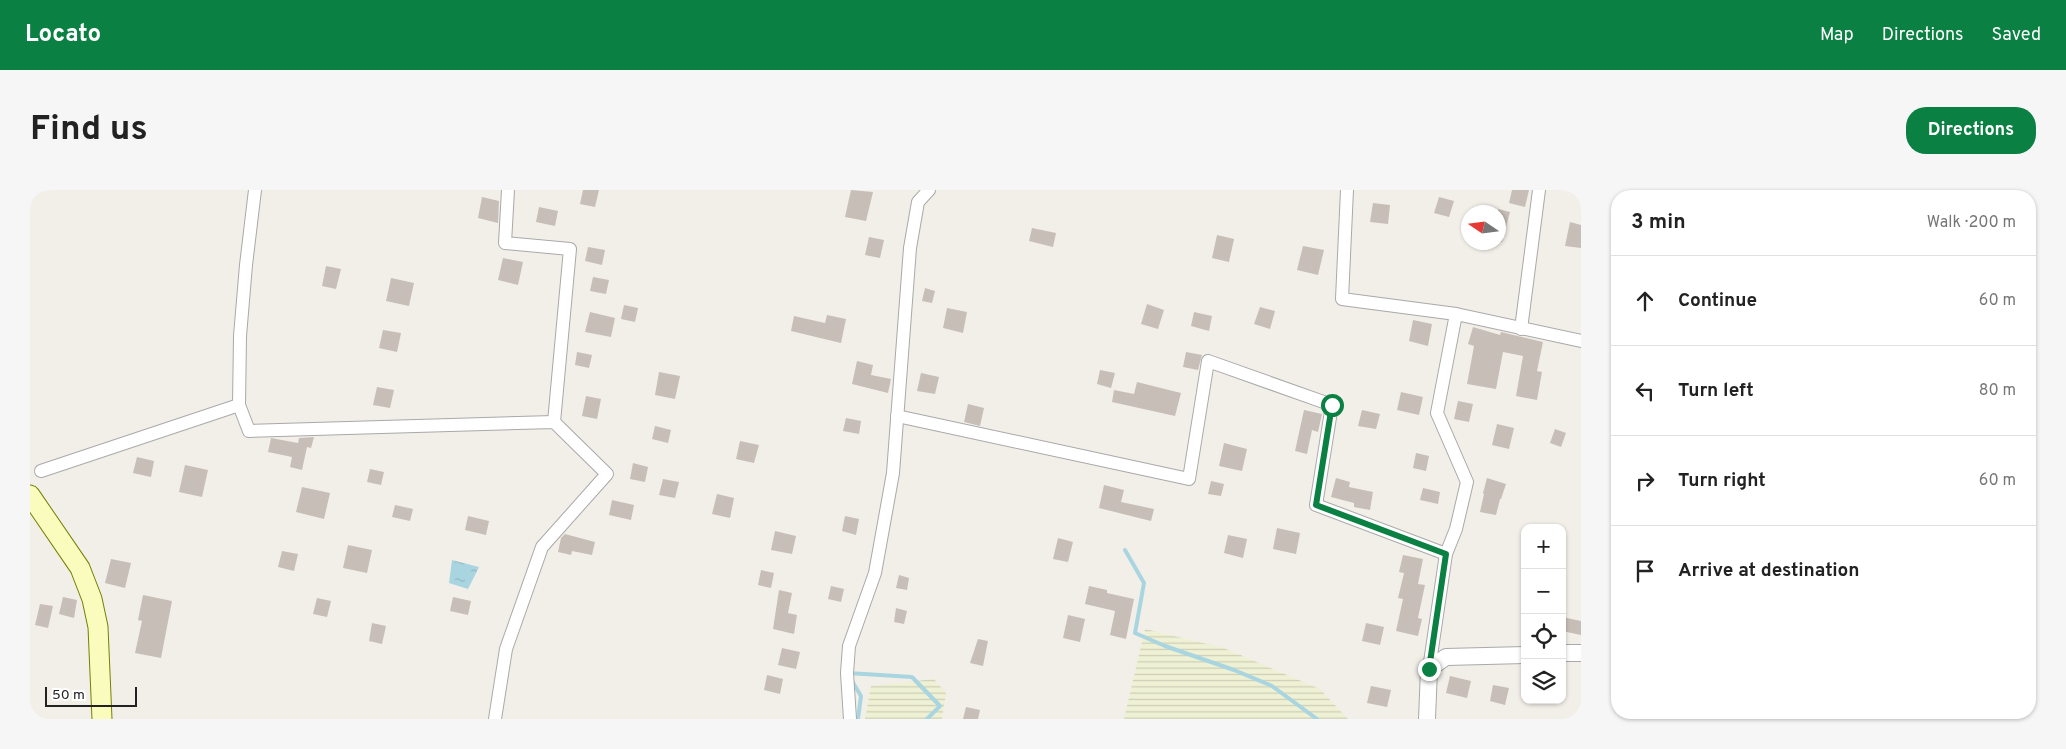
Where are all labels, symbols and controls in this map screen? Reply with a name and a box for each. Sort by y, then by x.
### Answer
text: Locato [25,20,101,50]
text: Map [1820,24,1854,47]
text: Directions [1882,24,1964,47]
text: Saved [1992,24,2041,47]
button: Directions [1906,107,2036,154]
text: Find us [30,108,148,152]
north arrow [1461,205,1506,250]
text: 3 min [1631,209,1686,236]
text: Walk · 200 m [1927,213,2016,233]
icon: ahead [1631,287,1659,315]
text: Continue [1678,289,1757,313]
text: 60 m [1979,291,2016,311]
icon: left [1631,377,1659,405]
text: Turn left [1678,379,1754,403]
text: 80 m [1979,381,2016,401]
route start [1321,394,1344,417]
icon: right [1631,467,1659,495]
text: Turn right [1678,469,1766,493]
text: 60 m [1979,471,2016,491]
map controls [1521,524,1566,704]
button: + [1521,524,1566,569]
icon: arrive [1631,557,1659,585]
text: Arrive at destination [1678,559,1859,583]
button: − [1521,569,1566,614]
button: locate [1521,614,1566,659]
route end [1418,658,1441,681]
button: layers [1521,659,1566,704]
scale bar [45,684,138,707]
text: 50 m [52,687,85,704]

